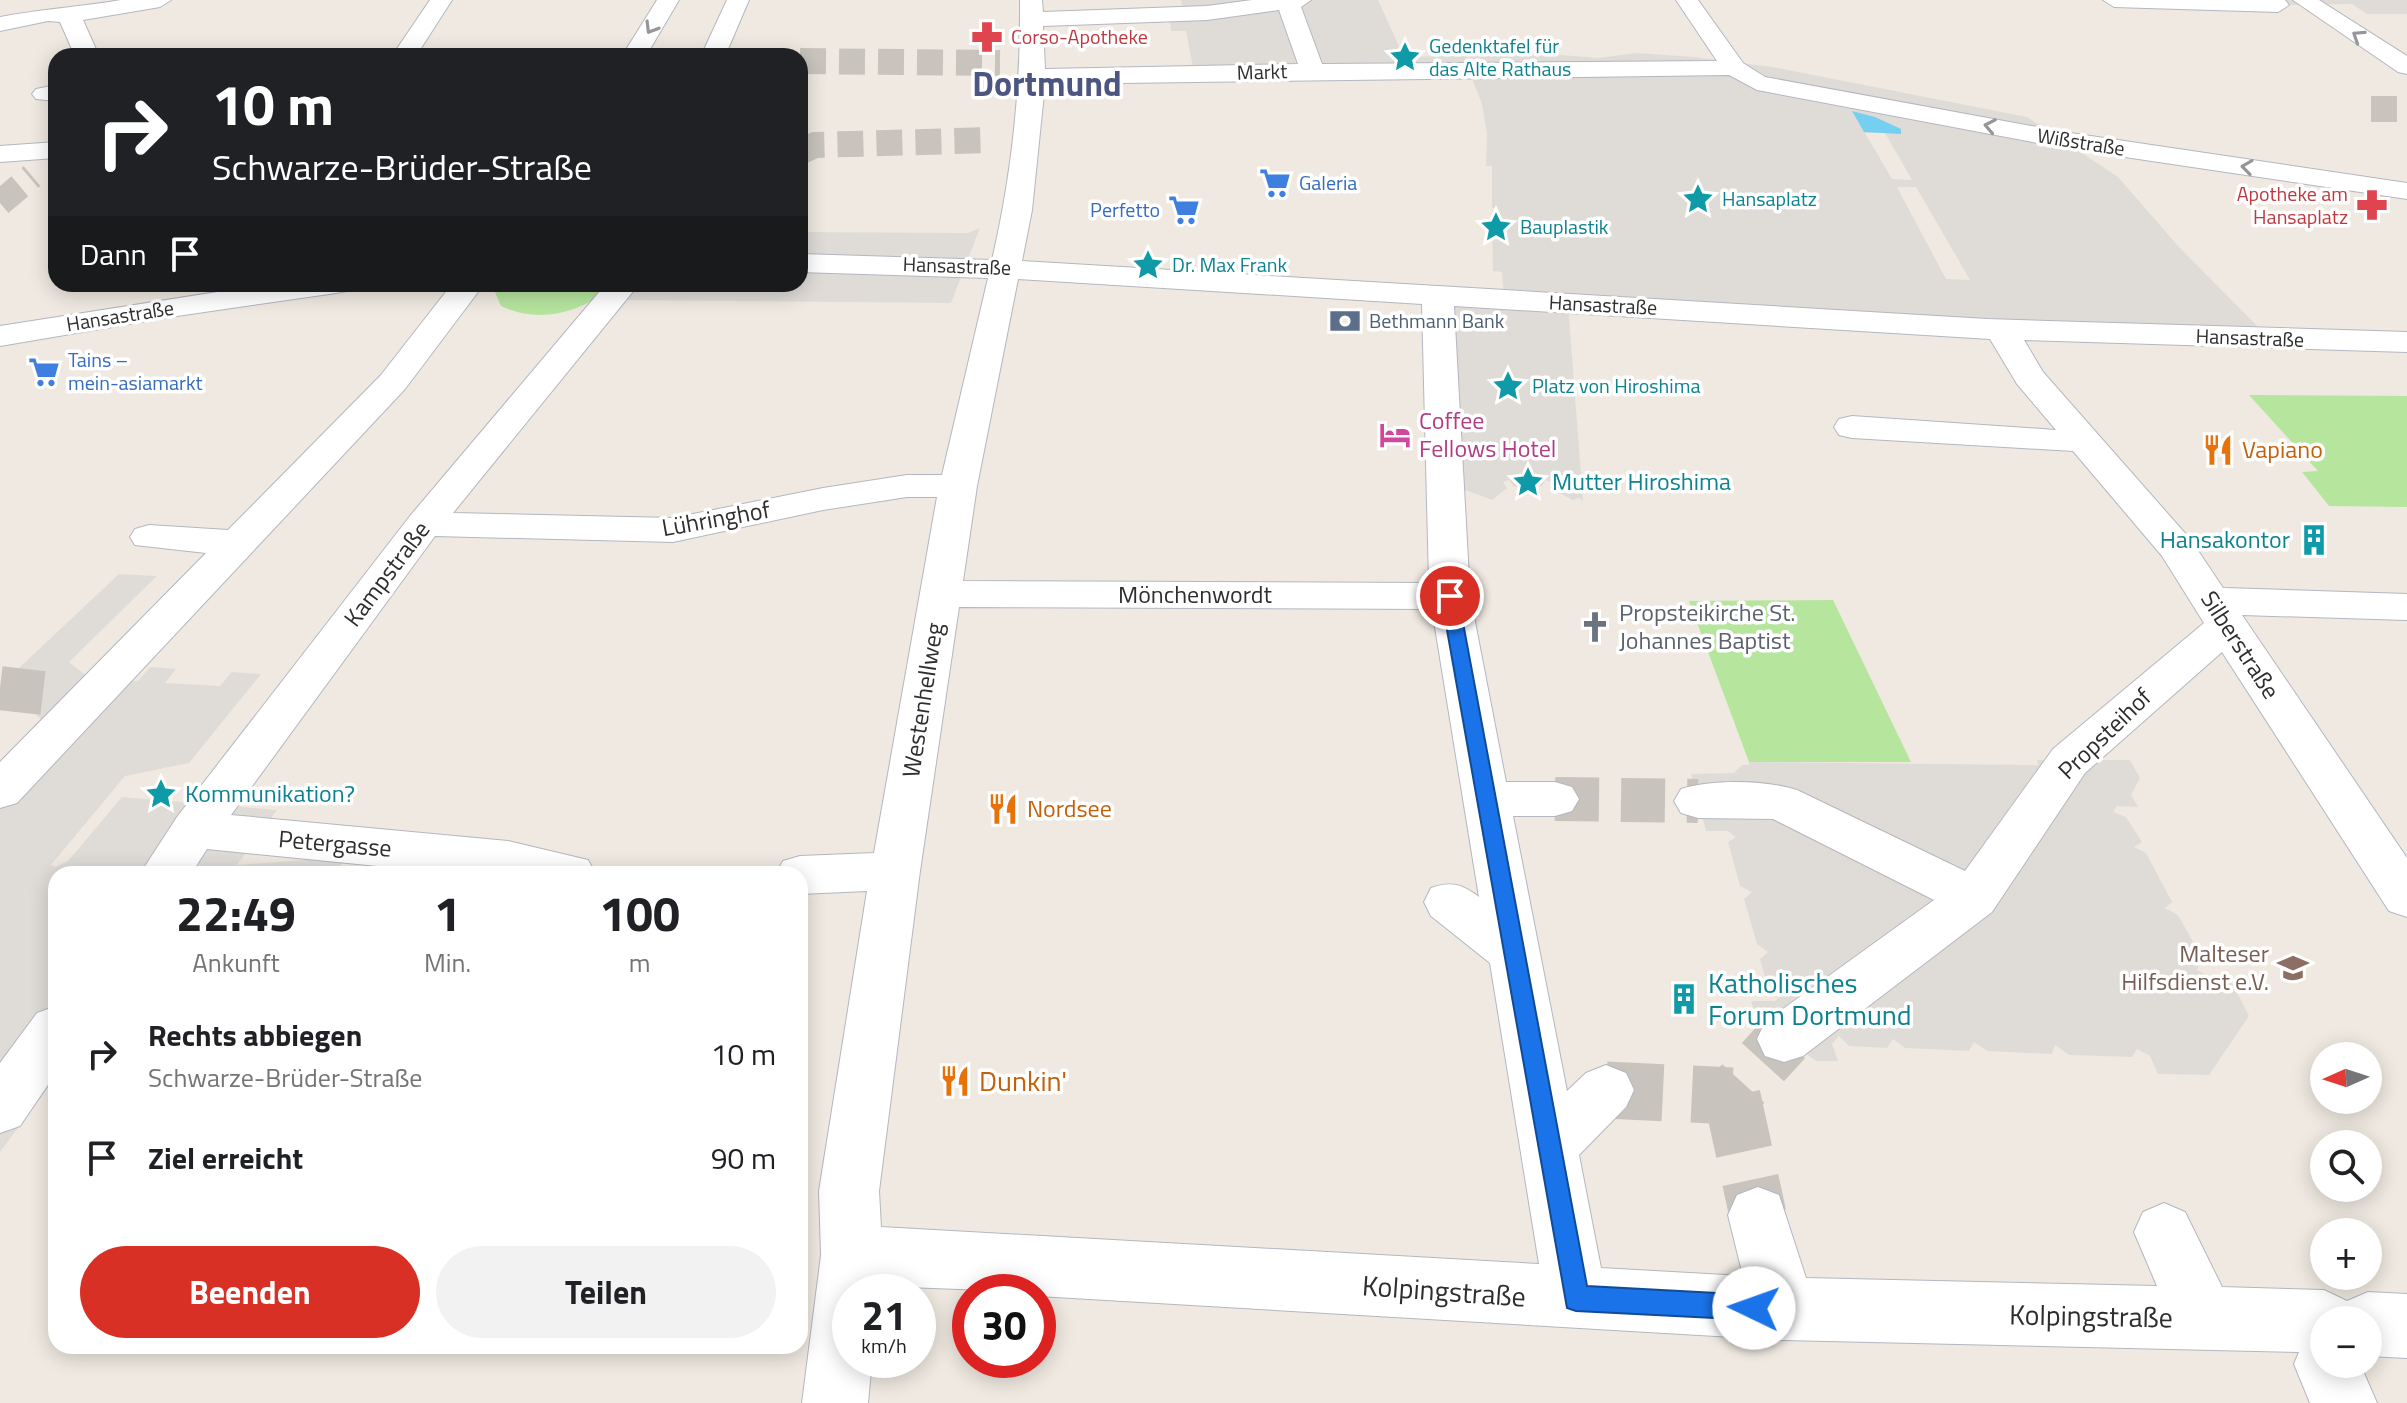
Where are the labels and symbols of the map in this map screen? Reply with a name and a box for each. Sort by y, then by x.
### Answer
one-way arrow [645,19,660,34]
pharmacy icon: Corso-Apotheke [970,20,1004,54]
place label: Corso-Apotheke [1011,21,1148,52]
place label: Gedenktafel für das Alte Rathaus [1429,30,1571,84]
one-way arrow [2352,30,2367,45]
place icon: Gedenktafel für das Alte Rathaus [1388,40,1422,74]
street label: Markt [1236,55,1288,88]
district label: Dortmund [972,57,1122,109]
one-way arrow [1983,119,1997,136]
street label: Wißstraße [2035,119,2127,164]
one-way arrow [2240,159,2254,176]
supermarket icon: Galeria [1258,166,1292,200]
place label: Galeria [1299,167,1357,198]
place label: Apotheke am Hansaplatz [2237,178,2348,232]
place icon: Hansaplatz [1681,182,1715,216]
place label: Hansaplatz [1722,183,1817,214]
pharmacy icon: Apotheke am Hansaplatz [2355,188,2389,222]
supermarket icon: Perfetto [1167,193,1201,227]
place label: Perfetto [1090,194,1160,225]
place icon: Bauplastik [1479,210,1513,244]
place label: Bauplastik [1520,211,1609,242]
street label: Hansastraße [902,248,1012,283]
place icon: Dr. Max Frank [1131,248,1165,282]
place label: Dr. Max Frank [1172,249,1287,280]
street label: Hansastraße [1548,286,1658,323]
street label: Hansastraße [64,292,176,339]
bank icon: Bethmann Bank [1328,304,1362,338]
place label: Bethmann Bank [1369,305,1505,336]
street label: Hansastraße [2195,320,2305,355]
place label: Tains – mein-asiamarkt [68,344,203,398]
supermarket icon: Tains – mein-asiamarkt [27,355,61,389]
place icon: Platz von Hiroshima [1491,369,1525,403]
place label: Platz von Hiroshima [1532,370,1700,401]
place label: Coffee Fellows Hotel [1419,402,1556,466]
hotel icon: Coffee Fellows Hotel [1378,418,1412,452]
place label: Vapiano [2242,431,2323,467]
restaurant icon: Vapiano [2201,433,2235,467]
place label: Mutter Hiroshima [1552,463,1731,499]
place icon: Mutter Hiroshima [1511,465,1545,499]
street label: Lühringhof [659,491,773,545]
street label: Kampstraße [334,513,438,634]
place label: Hansakontor [2160,521,2290,557]
building icon: Hansakontor [2297,523,2331,557]
pin [1416,562,1484,630]
street label: Mönchenwordt [1118,576,1272,612]
street label: Silberstraße [2192,583,2289,706]
place label: Propsteikirche St. Johannes Baptist [1619,594,1796,658]
church icon: Propsteikirche St. Johannes Baptist [1578,610,1612,644]
street label: Westenhellweg [892,620,952,780]
street label: Propsteihof [2049,679,2159,787]
place label: Kommunikation? [185,775,355,811]
place icon: Kommunikation? [144,777,178,811]
place label: Nordsee [1027,790,1112,826]
restaurant icon: Nordsee [986,792,1020,826]
street label: Petergasse [277,820,393,866]
place label: Malteser Hilfsdienst e.V. [2121,935,2269,999]
school or university icon: Malteser Hilfsdienst e.V. [2276,951,2310,985]
place label: Katholisches Forum Dortmund [1708,961,1912,1036]
building icon: Katholisches Forum Dortmund [1667,982,1701,1016]
north arrow [2310,1042,2382,1114]
place label: Dunkin' [979,1059,1067,1102]
restaurant icon: Dunkin' [938,1064,972,1098]
street label: Kolpingstraße [1361,1263,1527,1318]
position arrow [1712,1266,1796,1350]
speed limit sign: 30 [952,1274,1056,1378]
street label: Kolpingstraße [2009,1293,2173,1338]

